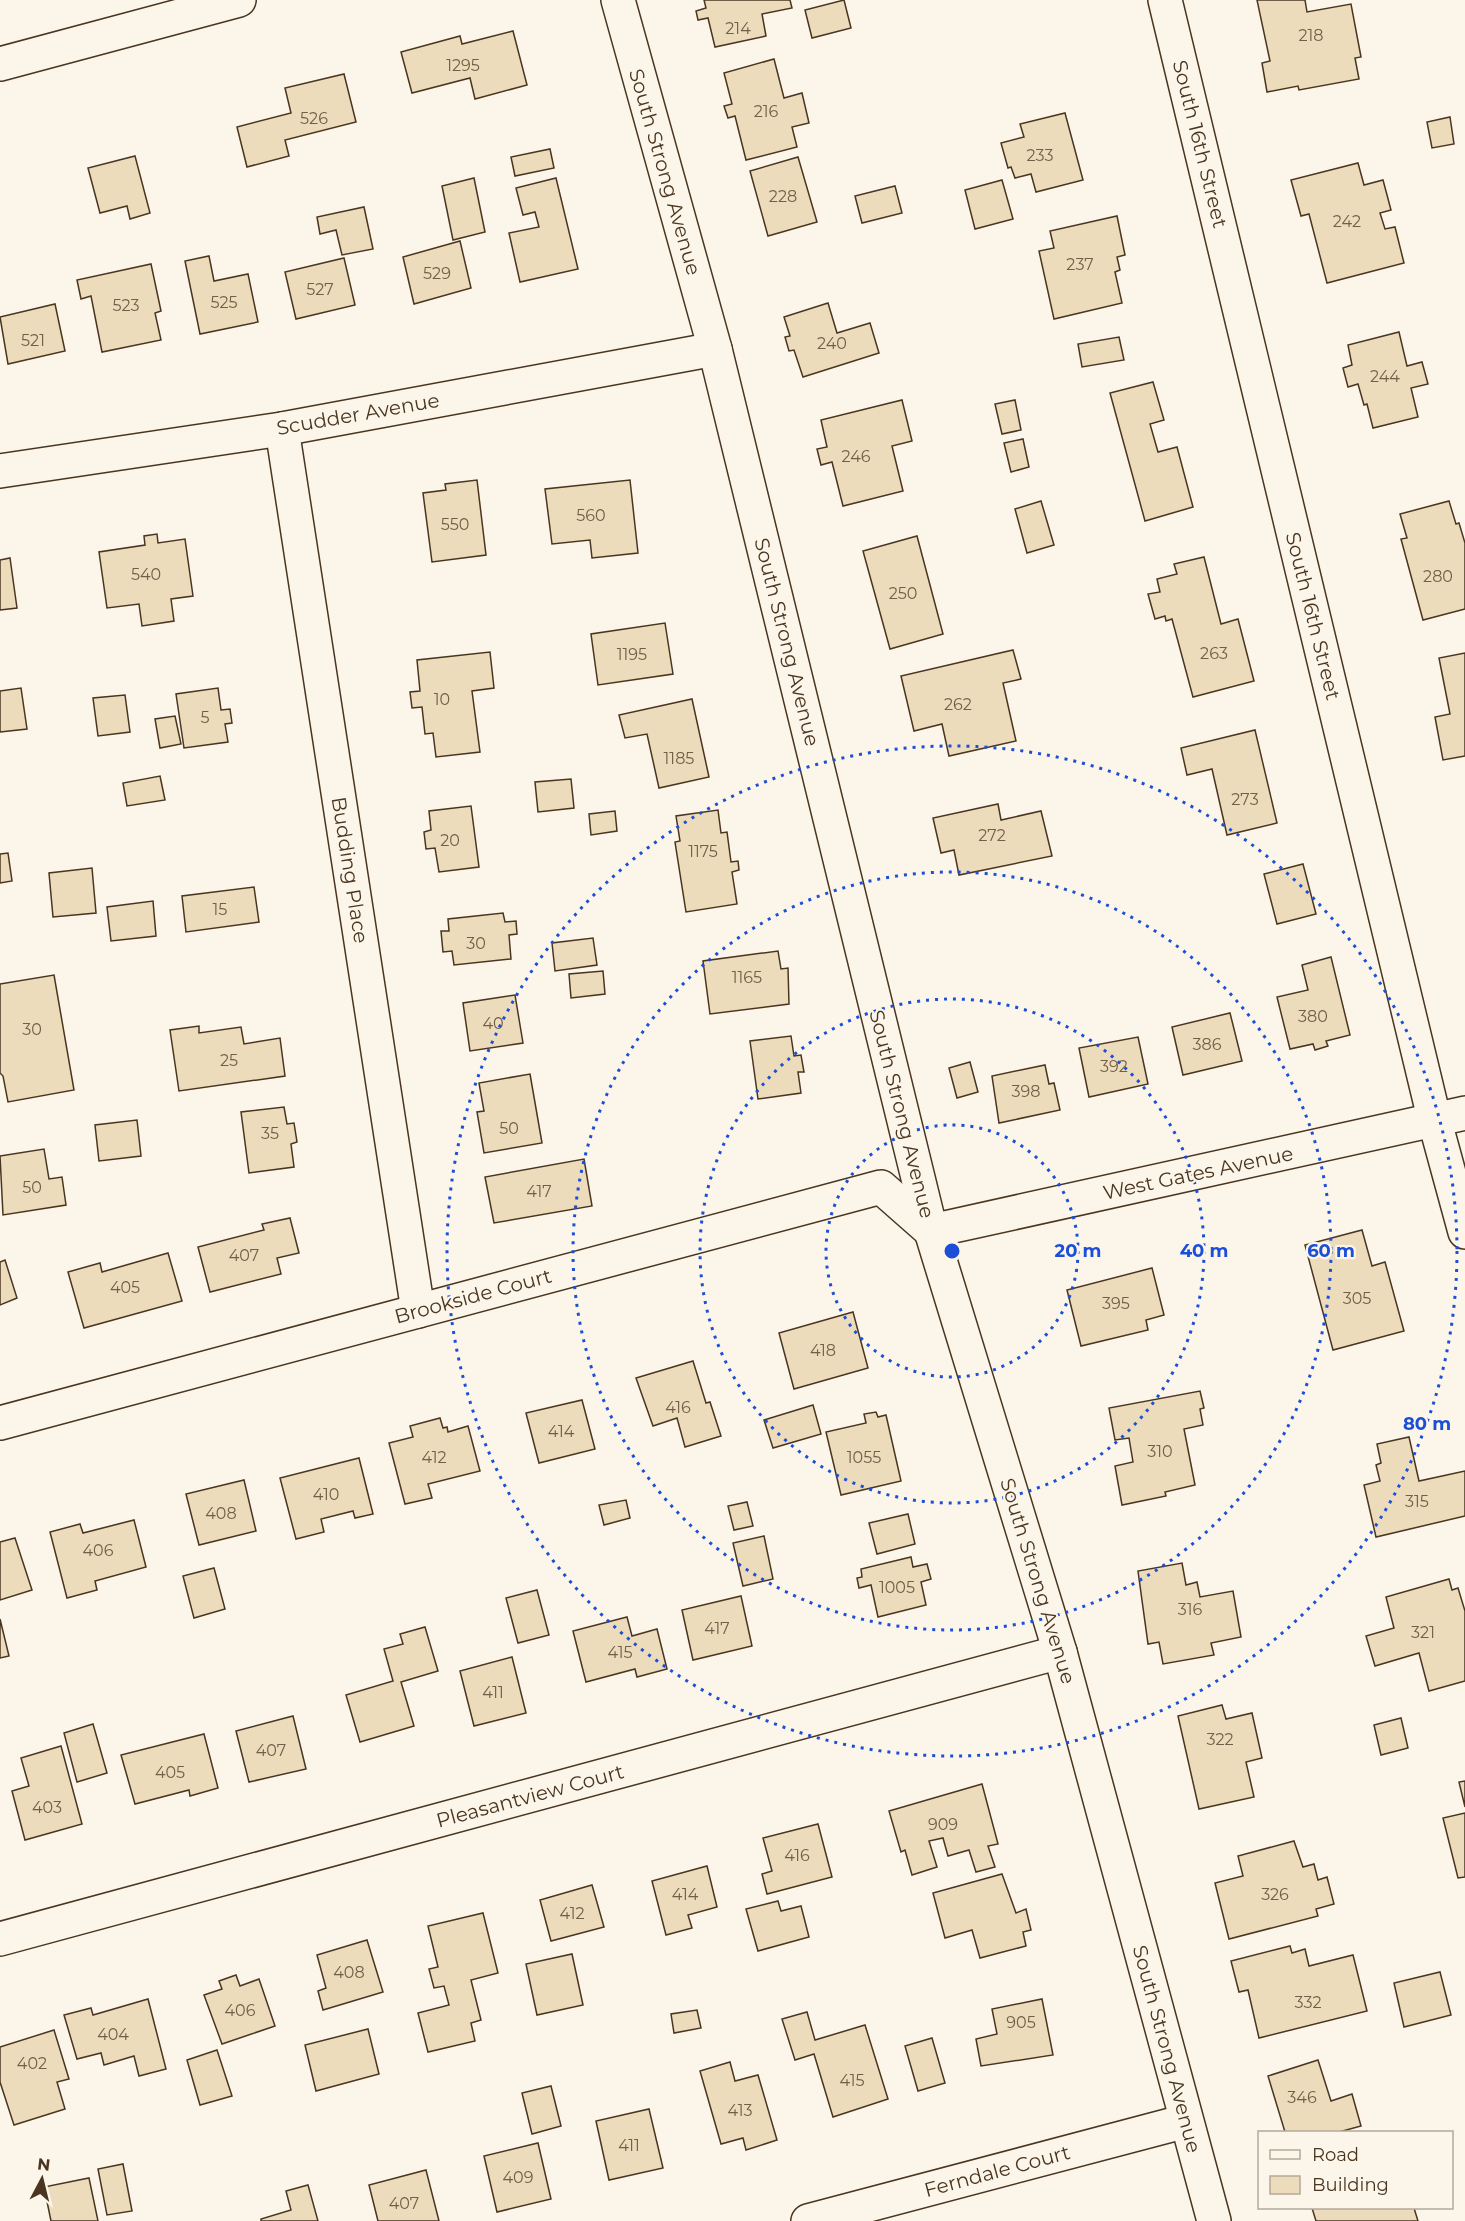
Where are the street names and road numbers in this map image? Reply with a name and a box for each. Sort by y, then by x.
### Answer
street label: South 16th Street [1168,58,1232,230]
street label: South Strong Avenue [624,66,706,278]
street label: Scudder Avenue [275,388,441,440]
street label: South 16th Street [1281,530,1345,702]
street label: South Strong Avenue [749,535,825,749]
street label: Budding Place [327,795,373,945]
street label: South Strong Avenue [864,1007,940,1221]
street label: West Gates Avenue [1101,1141,1295,1205]
street label: Brookside Court [392,1263,554,1329]
street label: South Strong Avenue [995,1475,1081,1687]
street label: Pleasantview Court [433,1759,627,1833]
street label: South Strong Avenue [1128,1943,1206,2155]
street label: Ferndale Court [921,2140,1073,2202]

